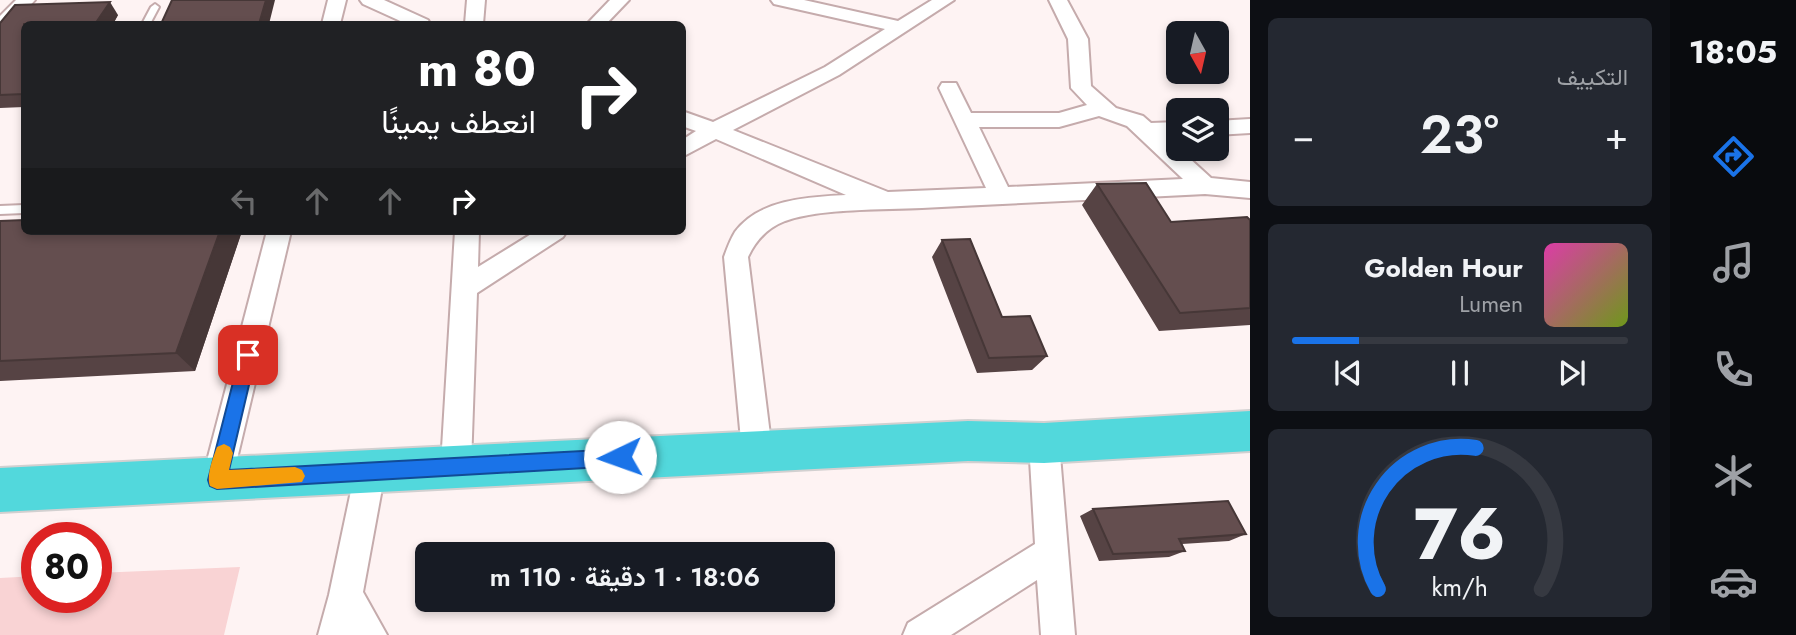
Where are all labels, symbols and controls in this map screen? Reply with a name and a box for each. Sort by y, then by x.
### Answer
north arrow [1166,21,1228,84]
map controls [1166,21,1229,161]
text: 18:05 [1689,29,1777,75]
text: 80 m [418,34,536,104]
icon: right [560,49,651,140]
text: التكييف [1557,60,1628,94]
text: 23° [1420,97,1499,173]
button: layers [1166,98,1229,161]
text: انعطف يمينًا [381,99,536,145]
text: − [1292,108,1314,163]
text: + [1605,108,1628,163]
icon: directions [1709,132,1758,181]
icon: left [225,182,263,220]
icon: ahead [298,182,336,220]
icon: ahead [371,182,409,220]
icon: right [444,182,482,220]
icon: music [1709,238,1758,287]
text: Golden Hour [1364,249,1523,287]
text: Lumen [1459,287,1523,321]
pin [218,325,278,385]
icon: arrive [229,336,267,374]
icon: phone [1709,345,1758,394]
icon: previous [1329,354,1367,392]
icon: pause [1441,354,1479,392]
icon: next [1553,354,1591,392]
position arrow [583,420,657,494]
icon: climate [1709,451,1758,500]
text: 76 [1414,482,1506,587]
speed limit sign: 80 [21,522,112,613]
icon: car [1709,557,1758,606]
text: 18:06 · 1 دقيقة · 110 m [490,558,760,596]
text: km/h [1432,569,1488,605]

